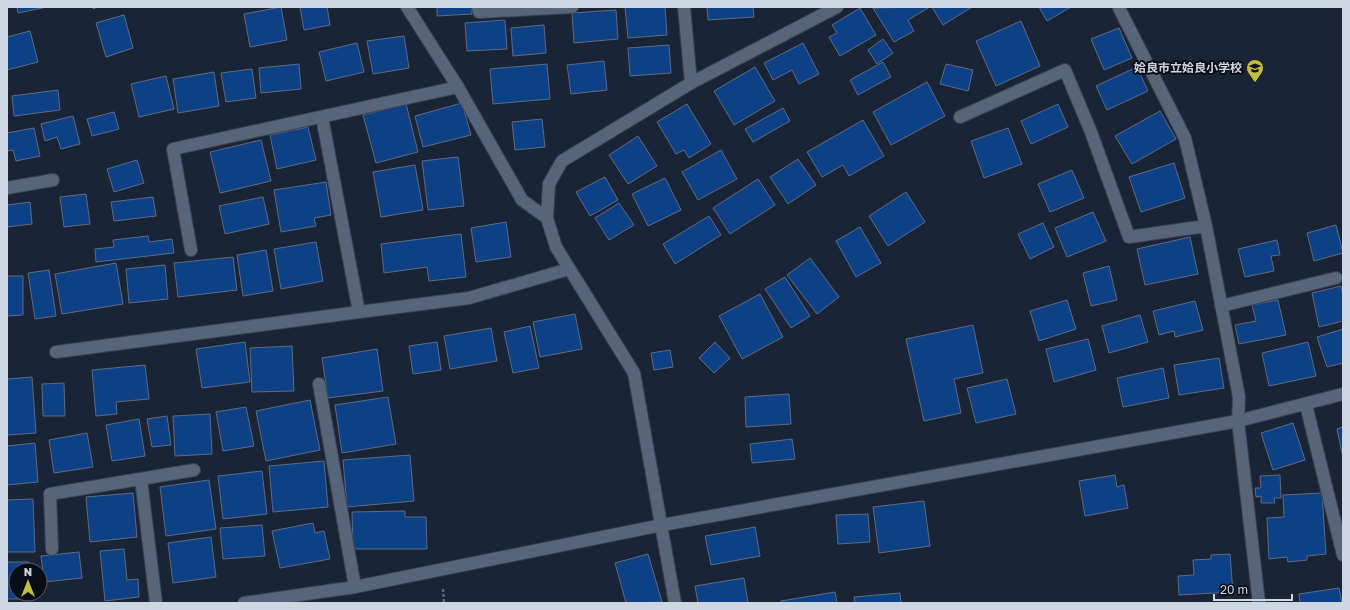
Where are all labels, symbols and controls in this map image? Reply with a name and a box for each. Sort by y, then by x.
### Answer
school or university icon: 姶良市立姶良小学校 [1245,58,1265,83]
place label: 姶良市立姶良小学校 [1134,60,1242,75]
north arrow [8,562,48,602]
text: N [24,565,32,578]
scale bar [1214,576,1292,602]
text: 20 m [1220,582,1248,597]

